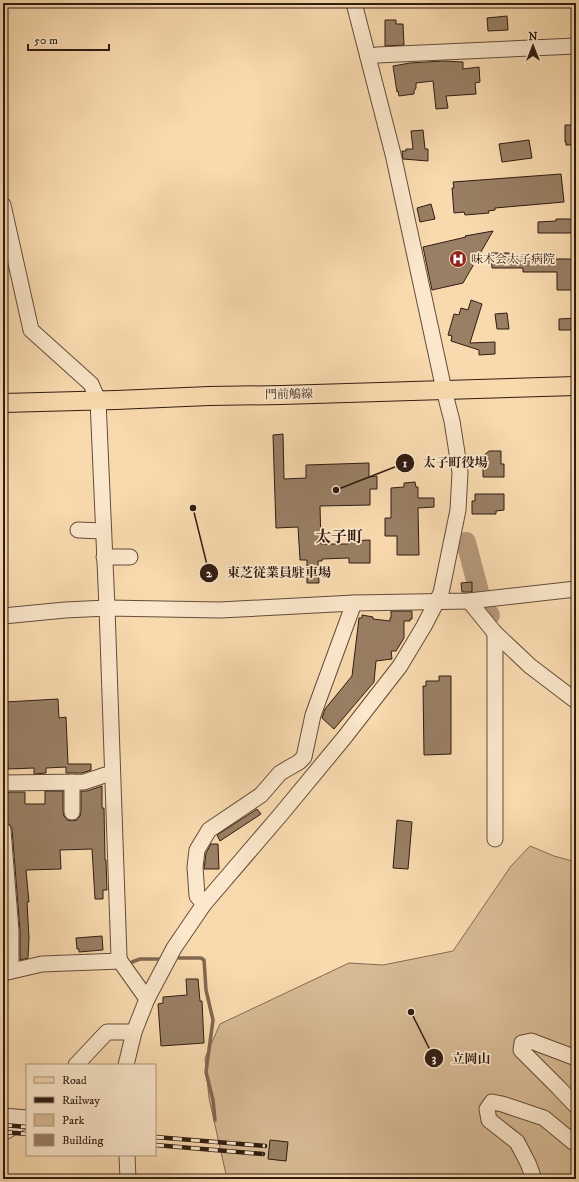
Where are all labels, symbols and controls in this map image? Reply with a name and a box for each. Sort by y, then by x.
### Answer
scale bar [28,26,109,52]
north arrow [513,26,553,66]
text: N [528,30,538,44]
text: 50 m [34,33,58,48]
hospital icon: 味木会太子病院 [448,249,468,269]
place label: 味木会太子病院 [471,252,555,267]
street label: 門前鵤線 [265,387,313,402]
callout: 太子町役場 [395,450,496,475]
text: 太子町役場 [422,455,488,471]
text: 1 [403,456,408,471]
district label: 太子町 [315,527,363,547]
callout: 東芝従業員駐車場 [199,560,339,585]
text: 東芝従業員駐車場 [227,565,331,581]
text: 2 [206,566,213,581]
callout: 立岡山 [424,1046,499,1071]
text: 3 [432,1051,437,1066]
text: 立岡山 [451,1051,491,1067]
legend [26,1064,156,1156]
text: Road [62,1073,87,1088]
text: Railway [62,1093,100,1108]
text: Park [62,1113,84,1128]
text: Building [62,1133,103,1148]

